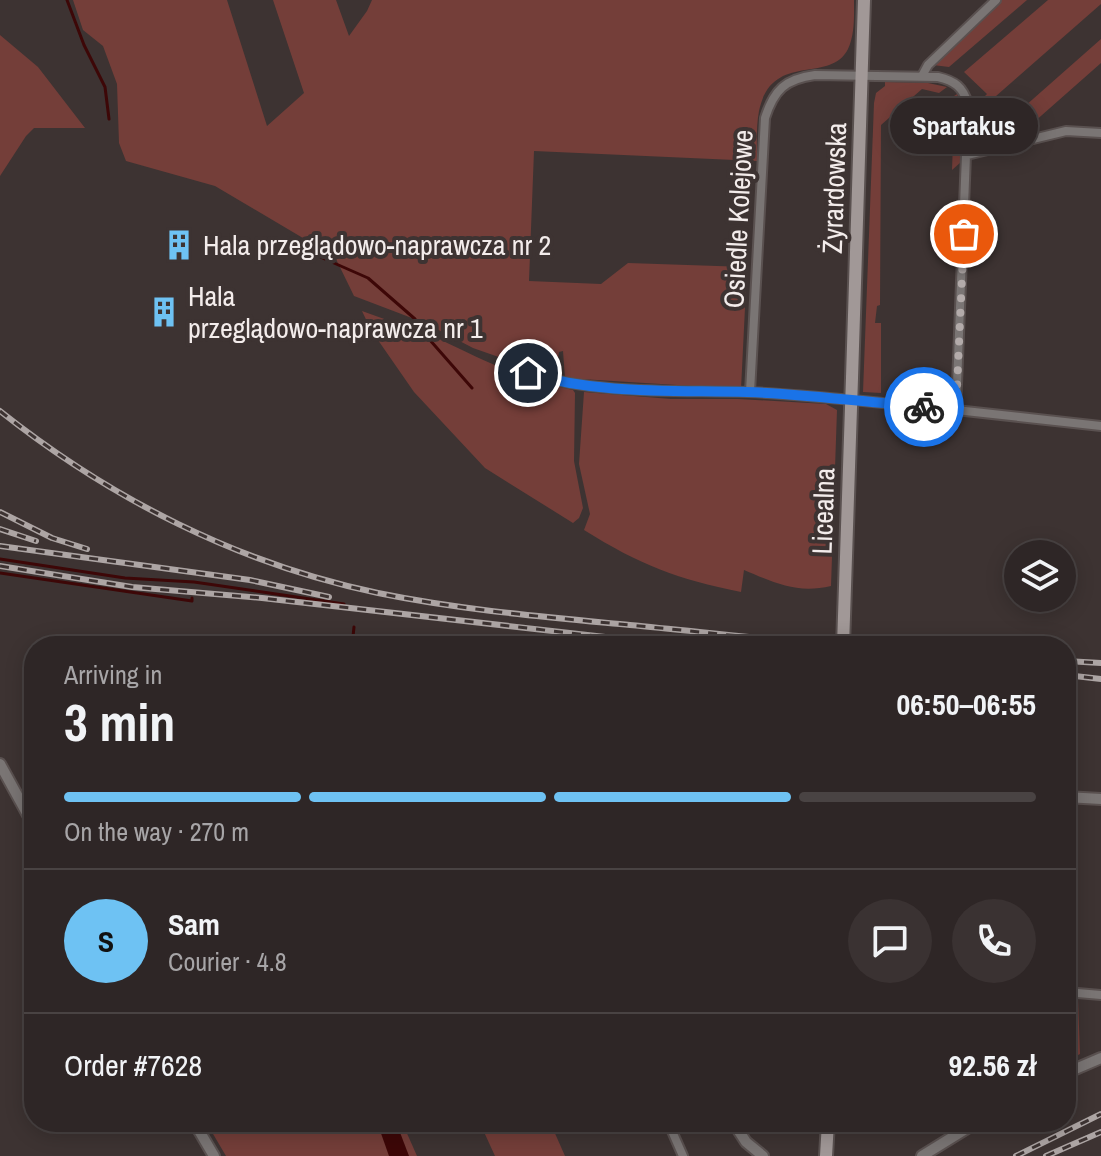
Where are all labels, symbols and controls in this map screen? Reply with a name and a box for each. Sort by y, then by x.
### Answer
callout: Spartakus [890,98,1038,154]
text: Spartakus [912,108,1016,143]
street label: Żyrardowska [813,121,855,254]
street label: Osiedle Kolejowe [714,129,762,309]
pin [930,200,998,268]
icon: bag [942,212,986,256]
place label: Hala przeglądowo-naprawcza nr 2 [203,226,551,264]
building icon: Hala przeglądowo-naprawcza nr 2 [162,228,196,262]
place label: Hala przeglądowo-naprawcza nr 1 [188,277,483,347]
building icon: Hala przeglądowo-naprawcza nr 1 [147,295,181,329]
pin [494,339,562,407]
icon: home [506,351,550,395]
courier [884,367,964,447]
icon: bike [902,385,946,429]
street label: Licealna [802,467,844,555]
map controls [1004,540,1076,612]
button: layers [1004,540,1076,612]
text: Arriving in [64,657,162,692]
text: 06:50–06:55 [897,684,1036,724]
text: 3 min [64,687,175,757]
text: On the way · 270 m [64,814,249,849]
button: chat [848,899,932,983]
button: phone [952,899,1036,983]
text: Sam [168,904,220,944]
text: S [98,921,114,961]
text: Courier · 4.8 [168,944,287,979]
text: Order #7628 [64,1045,202,1085]
text: 92.56 zł [948,1045,1036,1085]

